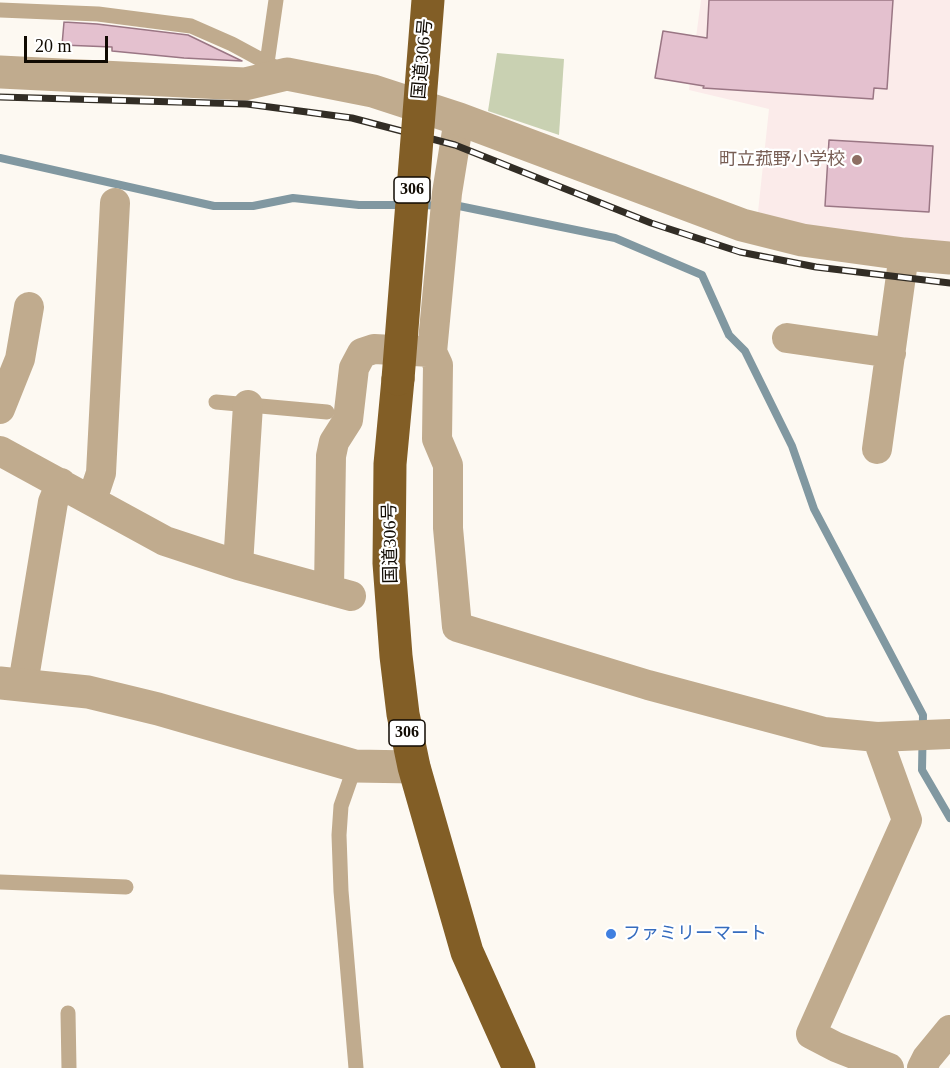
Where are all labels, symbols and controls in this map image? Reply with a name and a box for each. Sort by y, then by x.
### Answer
street label: 国道306号 [409,18,437,100]
scale bar [27,24,111,62]
text: 20 m [35,36,72,56]
place label: 町立菰野小学校 [719,149,845,171]
marker: 町立菰野小学校 [850,153,864,167]
road number: 306 [394,177,430,203]
street label: 国道306号 [379,502,403,584]
road number: 306 [389,720,425,746]
place label: ファミリーマート [623,923,767,945]
marker: ファミリーマート [604,927,618,941]

